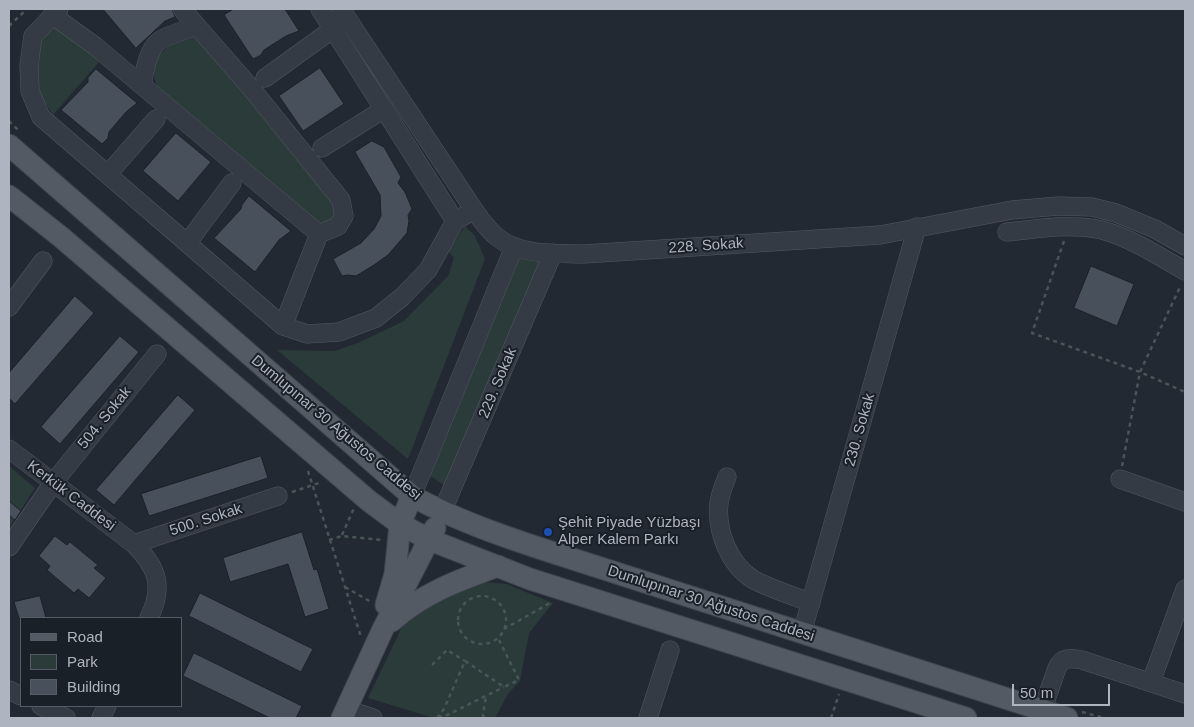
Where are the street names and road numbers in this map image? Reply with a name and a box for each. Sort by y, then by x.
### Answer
street label: 228. Sokak [668,234,744,258]
street label: 229. Sokak [475,345,521,421]
street label: Dumlupınar 30 Ağustos Caddesi [247,352,425,504]
street label: 504. Sokak [74,383,136,453]
street label: 230. Sokak [841,391,879,469]
street label: Kerkük Caddesi [23,457,119,535]
street label: 500. Sokak [168,500,244,540]
street label: Dumlupınar 30 Ağustos Caddesi [606,562,816,646]

